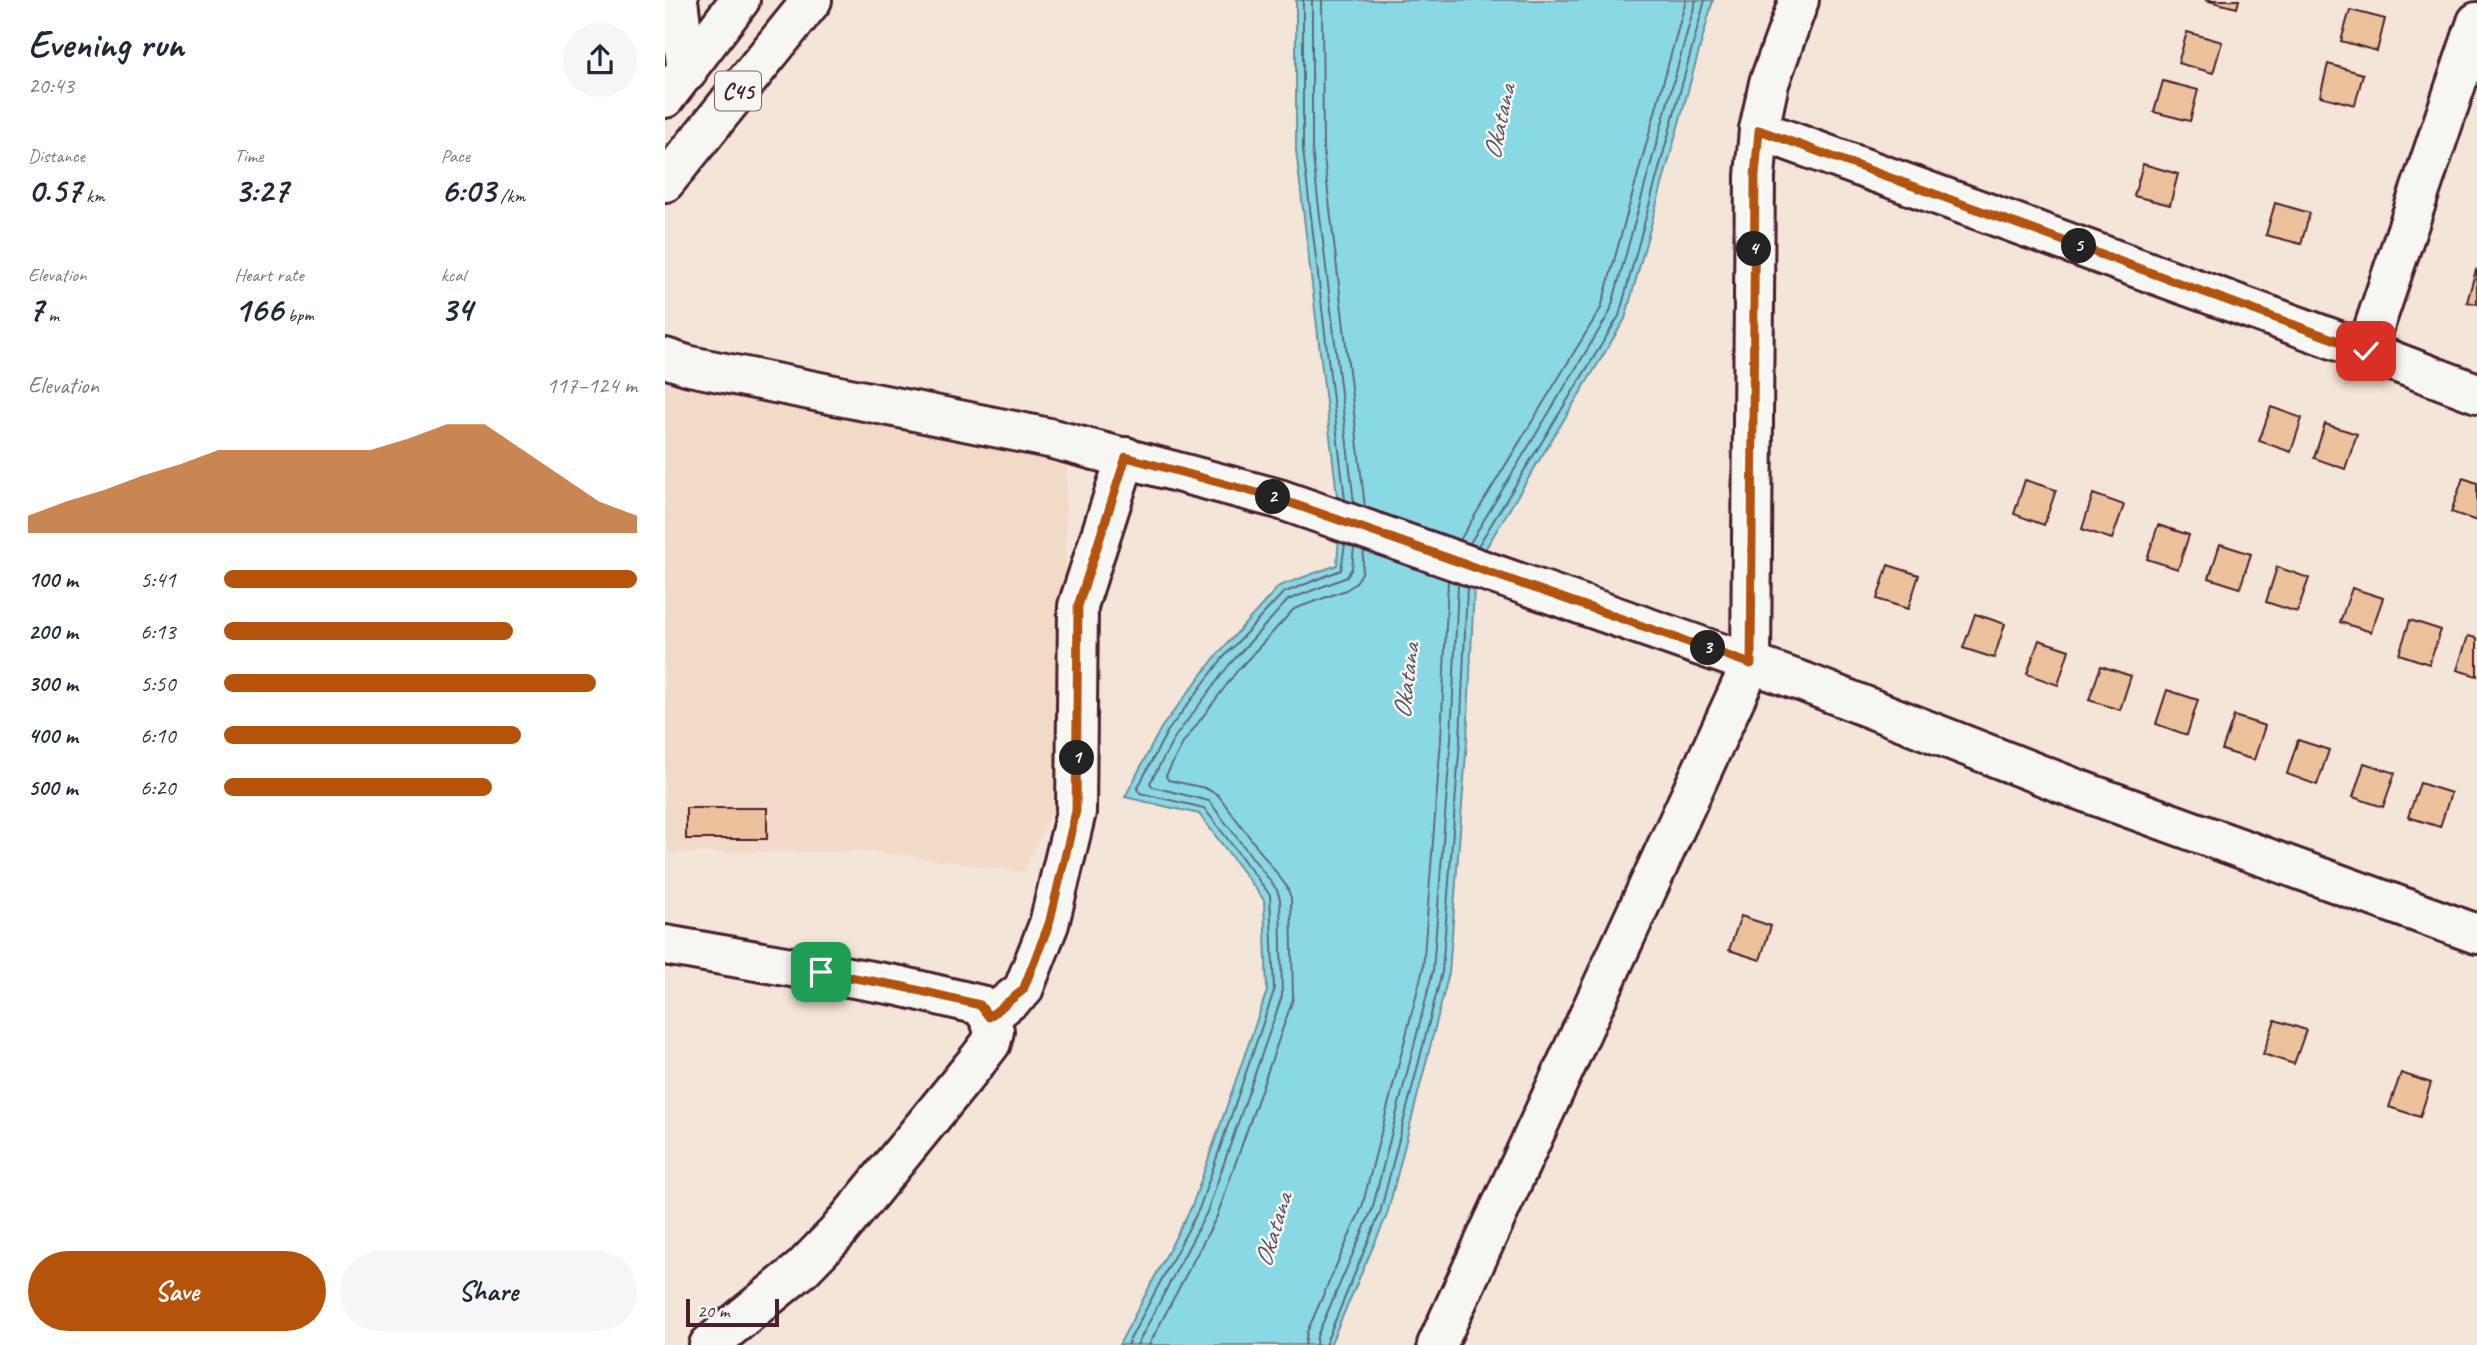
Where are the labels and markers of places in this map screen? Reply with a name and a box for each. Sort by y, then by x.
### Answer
pin: 5 [2061,229,2097,264]
pin: 4 [1737,232,1771,266]
pin [2336,321,2396,381]
pin: 2 [1255,480,1291,514]
pin: 3 [1691,630,1725,666]
pin: 1 [1059,740,1095,776]
pin [791,942,851,1002]

